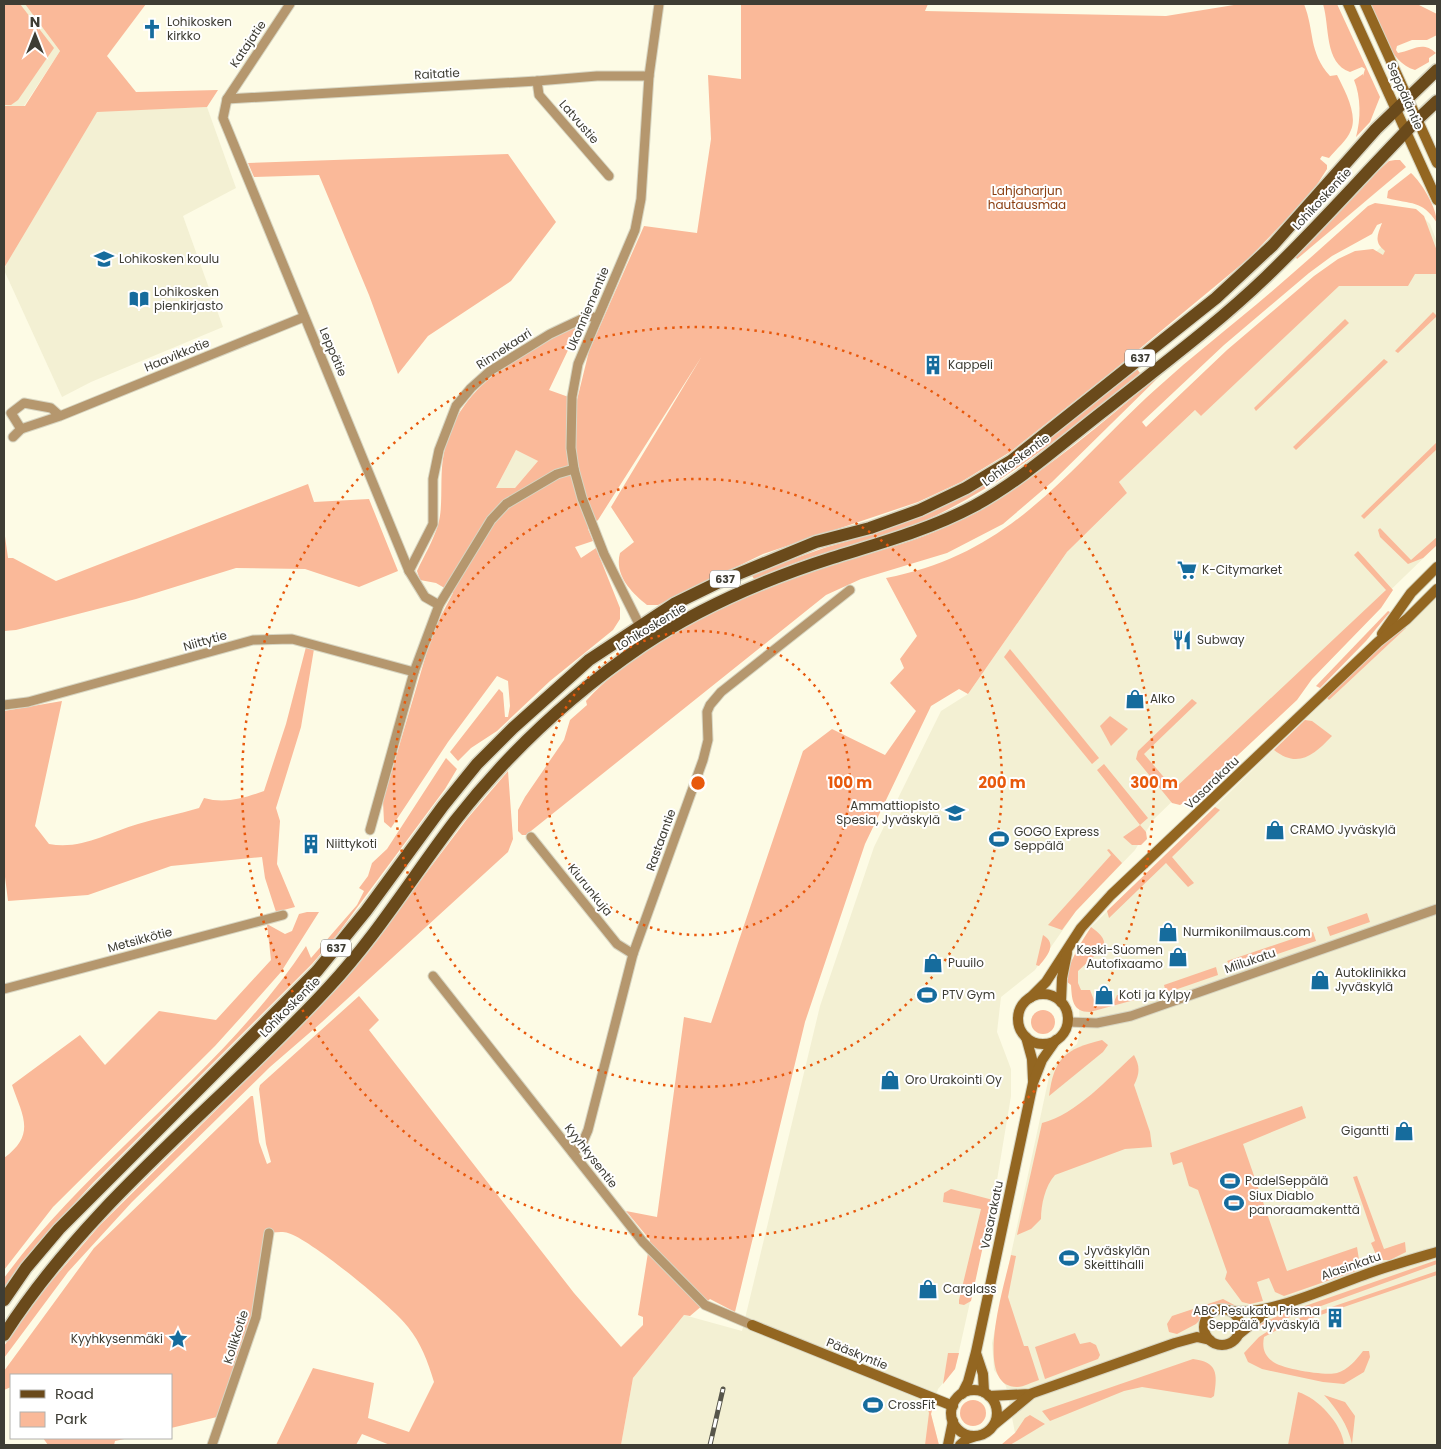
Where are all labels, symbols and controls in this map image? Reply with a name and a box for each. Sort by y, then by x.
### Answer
north arrow [10,10,60,60]
text: N [30,12,40,32]
place label: Lohikosken kirkko [167,13,232,44]
street label: Katajatie [226,17,270,71]
church icon: Lohikosken kirkko [141,18,163,40]
street label: Seppäläntie [1383,59,1428,132]
street label: Raitatie [414,64,460,83]
street label: Latvustie [556,96,603,147]
street label: Lohikoskentie [1288,164,1355,234]
park label: Lahjaharjun hautausmaa [988,182,1066,213]
school or university icon: Lohikosken koulu [93,248,115,270]
place label: Lohikosken koulu [119,250,219,267]
street label: Ukonniementie [562,264,613,354]
place label: Lohikosken pienkirjasto [154,283,224,314]
library icon: Lohikosken pienkirjasto [128,288,150,310]
street label: Rinnekaari [473,324,535,373]
street label: Leppätie [316,325,351,379]
street label: Haavikkotie [142,334,212,375]
road number: 637 [1125,349,1155,366]
building icon: Kappeli [922,354,944,376]
place label: Kappeli [948,356,993,373]
street label: Lohikoskentie [978,429,1053,490]
supermarket icon: K-Citymarket [1176,559,1198,581]
place label: K-Citymarket [1202,561,1282,578]
road number: 637 [710,570,740,588]
street label: Lohikoskentie [612,599,689,654]
street label: Niittytie [181,626,229,655]
restaurant icon: Subway [1171,629,1193,651]
place label: Subway [1197,631,1245,648]
shop icon: Alko [1124,688,1146,710]
place label: Alko [1150,690,1175,707]
street label: Vasarakatu [1181,752,1243,813]
text: 100 m [828,772,872,793]
text: 200 m [978,772,1026,793]
text: 300 m [1130,772,1178,793]
centre of rings [689,774,707,792]
place label: Ammattiopisto Spesia, Jyväskylä [836,797,940,828]
school or university icon: Ammattiopisto Spesia, Jyväskylä [944,802,966,824]
street label: Rastaantie [641,807,680,873]
shop icon: CRAMO Jyväskylä [1264,819,1286,841]
place label: CRAMO Jyväskylä [1290,821,1396,838]
place label: GOGO Express Seppälä [1014,823,1099,854]
sports icon: GOGO Express Seppälä [988,828,1010,850]
building icon: Niittykoti [300,833,322,855]
place label: Niittykoti [326,835,377,852]
street label: Kiurunkuja [564,860,617,919]
shop icon: Nurmikonilmaus.com [1157,921,1179,943]
street label: Metsikkötie [106,923,174,956]
place label: Nurmikonilmaus.com [1183,923,1311,940]
road number: 637 [321,940,351,956]
place label: Keski-Suomen Autofixaamo [1076,941,1163,972]
street label: Miilukatu [1222,944,1278,977]
shop icon: Keski-Suomen Autofixaamo [1167,946,1189,968]
shop icon: Puuilo [922,952,944,974]
place label: Puuilo [948,954,984,971]
place label: Autoklinikka Jyväskylä [1335,964,1406,995]
shop icon: Autoklinikka Jyväskylä [1309,969,1331,991]
street label: Lohikoskentie [255,972,324,1041]
sports icon: PTV Gym [916,984,938,1006]
shop icon: Koti ja Kylpy [1093,984,1115,1006]
place label: PTV Gym [942,986,995,1003]
place label: Koti ja Kylpy [1119,986,1191,1003]
shop icon: Oro Urakointi Oy [879,1069,901,1091]
place label: Oro Urakointi Oy [905,1071,1002,1088]
street label: Kyyhkysentie [561,1120,622,1191]
shop icon: Gigantti [1393,1120,1415,1142]
place label: Gigantti [1341,1122,1389,1139]
sports icon: PadelSeppälä [1219,1170,1241,1192]
place label: PadelSeppälä [1245,1172,1328,1189]
street label: Vasarakatu [976,1179,1007,1251]
place label: Siux Diablo panoraamakenttä [1249,1187,1360,1218]
sports icon: Siux Diablo panoraamakenttä [1223,1192,1245,1214]
place label: Jyväskylän Skeittihalli [1084,1242,1150,1273]
sports icon: Jyväskylän Skeittihalli [1058,1247,1080,1269]
street label: Alasinkatu [1319,1247,1383,1284]
shop icon: Carglass [917,1278,939,1300]
place label: Carglass [943,1280,997,1297]
place label: ABC Pesukatu Prisma Seppälä Jyväskylä [1193,1302,1320,1333]
building icon: ABC Pesukatu Prisma Seppälä Jyväskylä [1324,1307,1346,1329]
street label: Kolikkotie [219,1308,252,1366]
place icon: Kyyhkysenmäki [167,1328,189,1350]
place label: Kyyhkysenmäki [71,1330,163,1347]
street label: Pääskyntie [824,1334,890,1374]
legend [10,1374,172,1439]
text: Road [55,1383,94,1404]
sports icon: CrossFit [862,1394,884,1416]
place label: CrossFit [888,1396,935,1413]
text: Park [55,1408,87,1429]

